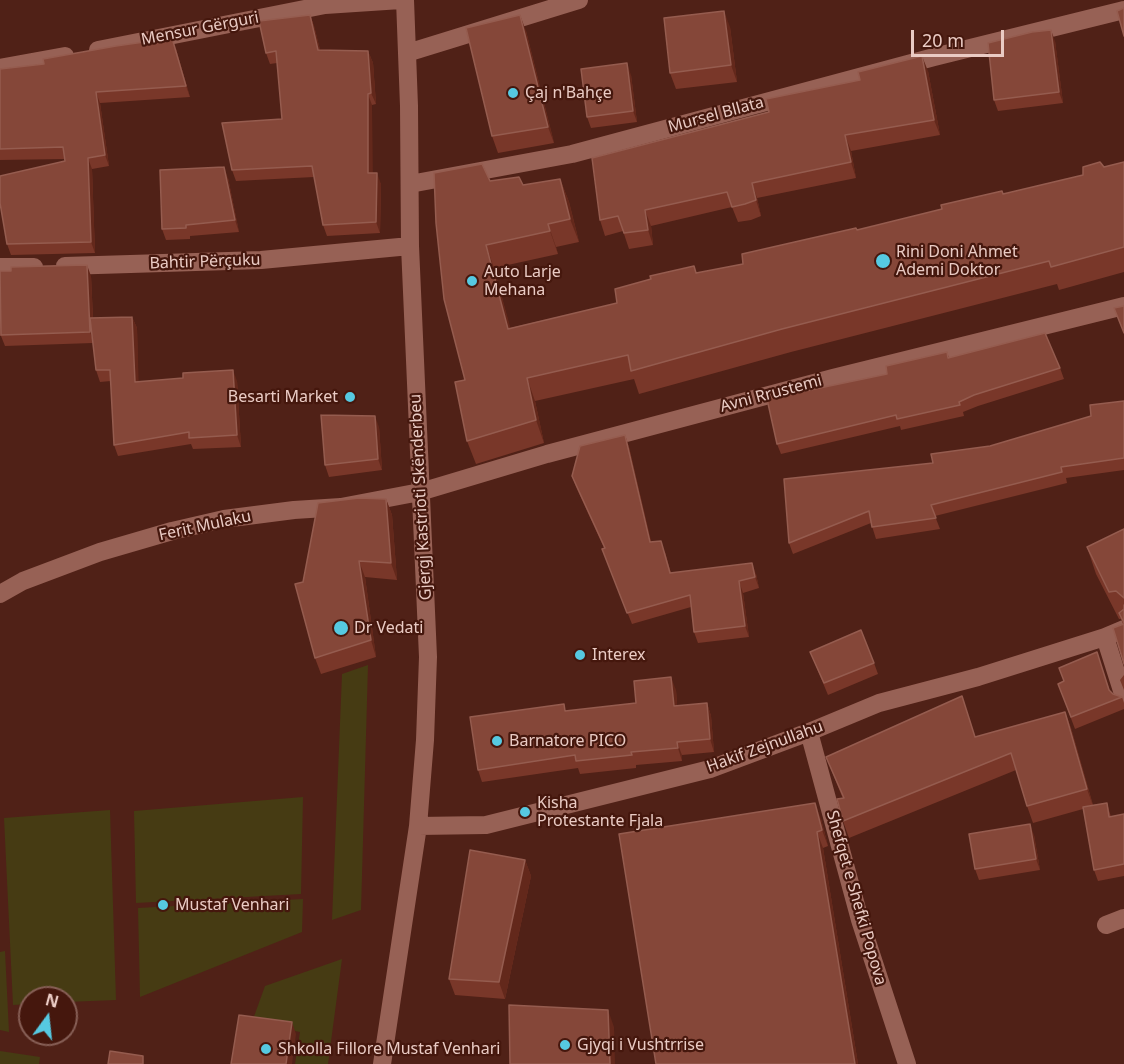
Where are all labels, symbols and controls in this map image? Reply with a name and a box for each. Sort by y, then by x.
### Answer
street label: Mensur Gërguri [140,8,260,50]
scale bar [914,18,1007,56]
text: 20 m [922,28,964,52]
place label: Çaj n'Bahçe [525,83,612,103]
marker: Çaj n'Bahçe [506,86,520,100]
street label: Mursel Bllata [666,93,766,137]
place label: Rini Doni Ahmet Ademi Doktor [896,242,1018,280]
street label: Bahtir Përçuku [149,250,261,274]
marker: Rini Doni Ahmet Ademi Doktor [874,252,892,270]
place label: Auto Larje Mehana [484,262,561,300]
marker: Auto Larje Mehana [465,274,479,288]
street label: Avni Rrustemi [718,371,824,417]
place label: Besarti Market [228,387,338,407]
marker: Besarti Market [343,390,357,404]
street label: Gjergj Kastrioti Skënderbeu [406,393,436,601]
street label: Ferit Mulaku [157,507,253,545]
place label: Dr Vedati [354,618,423,638]
marker: Dr Vedati [332,619,350,637]
place label: Interex [592,645,646,665]
marker: Interex [573,648,587,662]
street label: Hakif Zejnullahu [704,717,826,777]
place label: Barnatore PICO [509,731,626,751]
marker: Barnatore PICO [490,734,504,748]
place label: Kisha Protestante Fjala [537,793,663,831]
marker: Kisha Protestante Fjala [518,805,532,819]
street label: Shefqet e Shefki Popova [822,808,890,988]
place label: Mustaf Venhari [175,895,289,915]
marker: Mustaf Venhari [156,898,170,912]
north arrow [18,986,78,1046]
text: N [43,988,61,1013]
place label: Gjyqi i Vushtrrise [577,1035,704,1055]
marker: Gjyqi i Vushtrrise [558,1038,572,1052]
place label: Shkolla Fillore Mustaf Venhari [278,1039,500,1059]
marker: Shkolla Fillore Mustaf Venhari [259,1042,273,1056]

